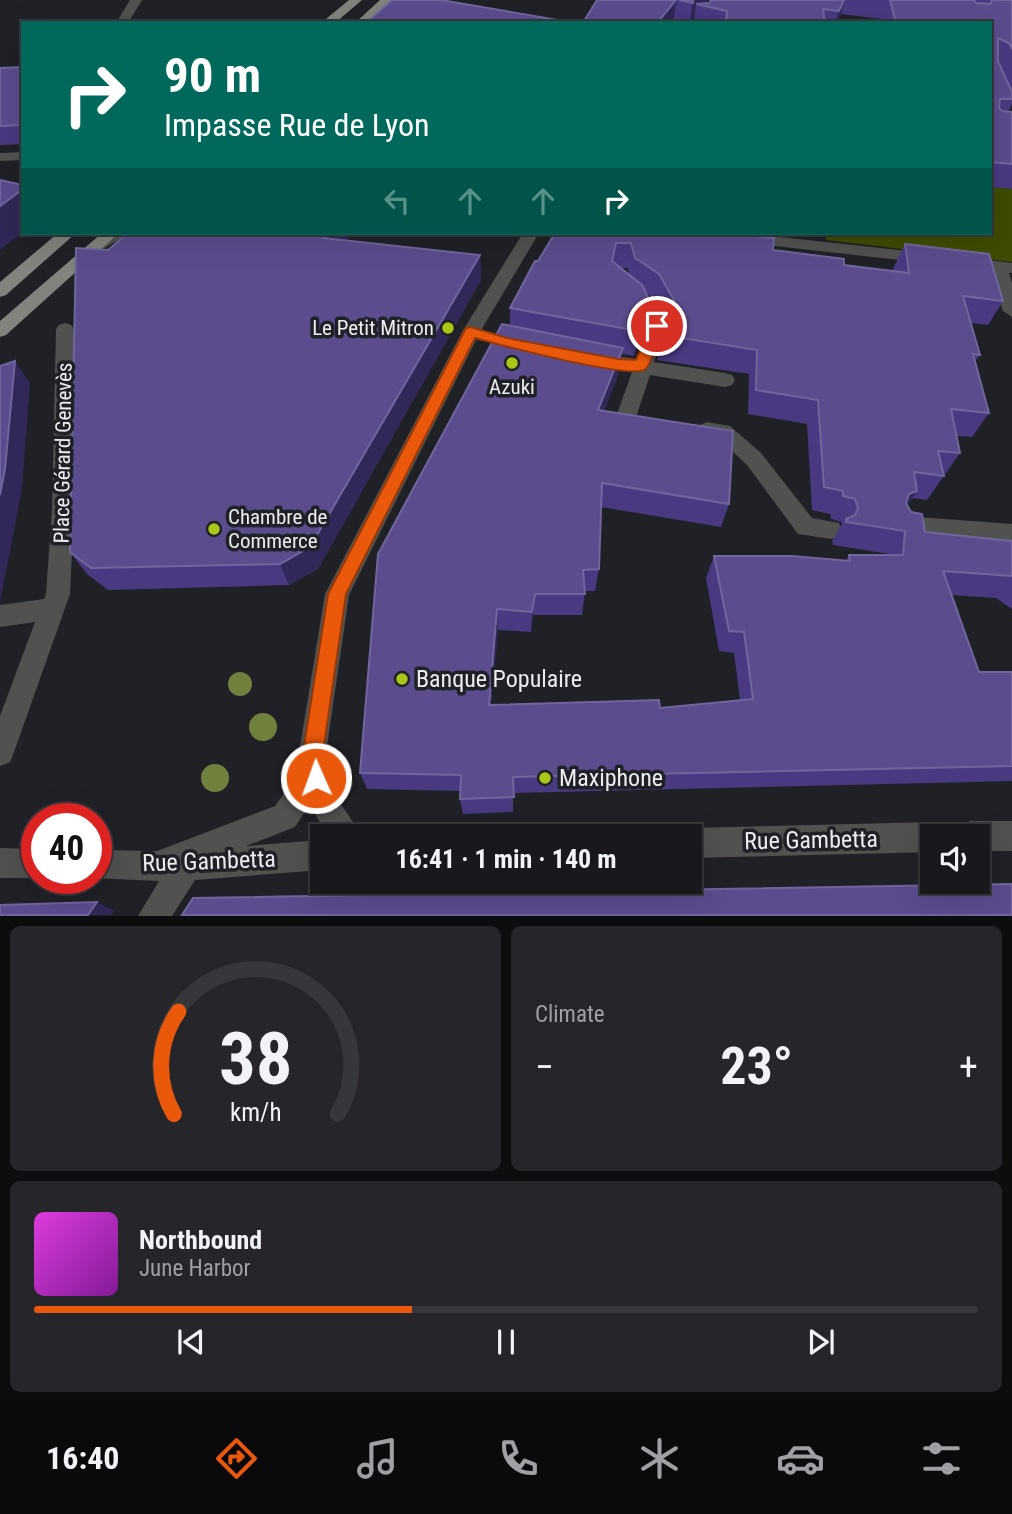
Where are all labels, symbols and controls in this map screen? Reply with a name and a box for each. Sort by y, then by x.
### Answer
text: 90 m [164,47,261,104]
icon: right [49,49,140,140]
text: Impasse Rue de Lyon [164,106,430,144]
icon: left [378,182,416,220]
icon: ahead [451,182,489,220]
icon: ahead [524,182,562,220]
icon: right [597,182,635,220]
pin [627,296,687,356]
icon: arrive [638,307,676,345]
place label: Le Petit Mitron [312,316,434,340]
marker: Le Petit Mitron [440,320,456,336]
marker: Azuki [504,355,520,371]
street label: Place Gérard Genevès [49,362,77,544]
place label: Azuki [489,375,535,399]
place label: Chambre de Commerce [228,505,328,553]
marker: Chambre de Commerce [206,521,222,537]
place label: Banque Populaire [416,665,582,693]
marker: Banque Populaire [394,671,410,687]
position arrow [279,741,353,815]
place label: Maxiphone [559,764,663,792]
marker: Maxiphone [537,770,553,786]
speed limit sign: 40 [21,803,112,894]
map controls [920,824,990,894]
button: sound [920,824,990,894]
street label: Rue Gambetta [744,825,878,855]
text: 16:41 · 1 min · 140 m [396,844,616,874]
street label: Rue Gambetta [142,845,276,877]
text: Climate [535,1001,605,1028]
text: 38 [219,1017,292,1103]
text: 23° [720,1036,793,1097]
text: − [535,1045,554,1089]
text: + [959,1045,978,1089]
text: km/h [230,1098,281,1127]
text: Northbound [139,1225,262,1255]
text: June Harbor [139,1255,251,1282]
icon: previous [172,1323,210,1361]
icon: pause [487,1323,525,1361]
icon: next [802,1323,840,1361]
icon: directions [212,1434,261,1483]
icon: music [353,1434,402,1483]
icon: phone [494,1434,543,1483]
icon: climate [635,1434,684,1483]
icon: car [776,1434,825,1483]
icon: filters [917,1434,966,1483]
text: 16:40 [46,1439,119,1477]

